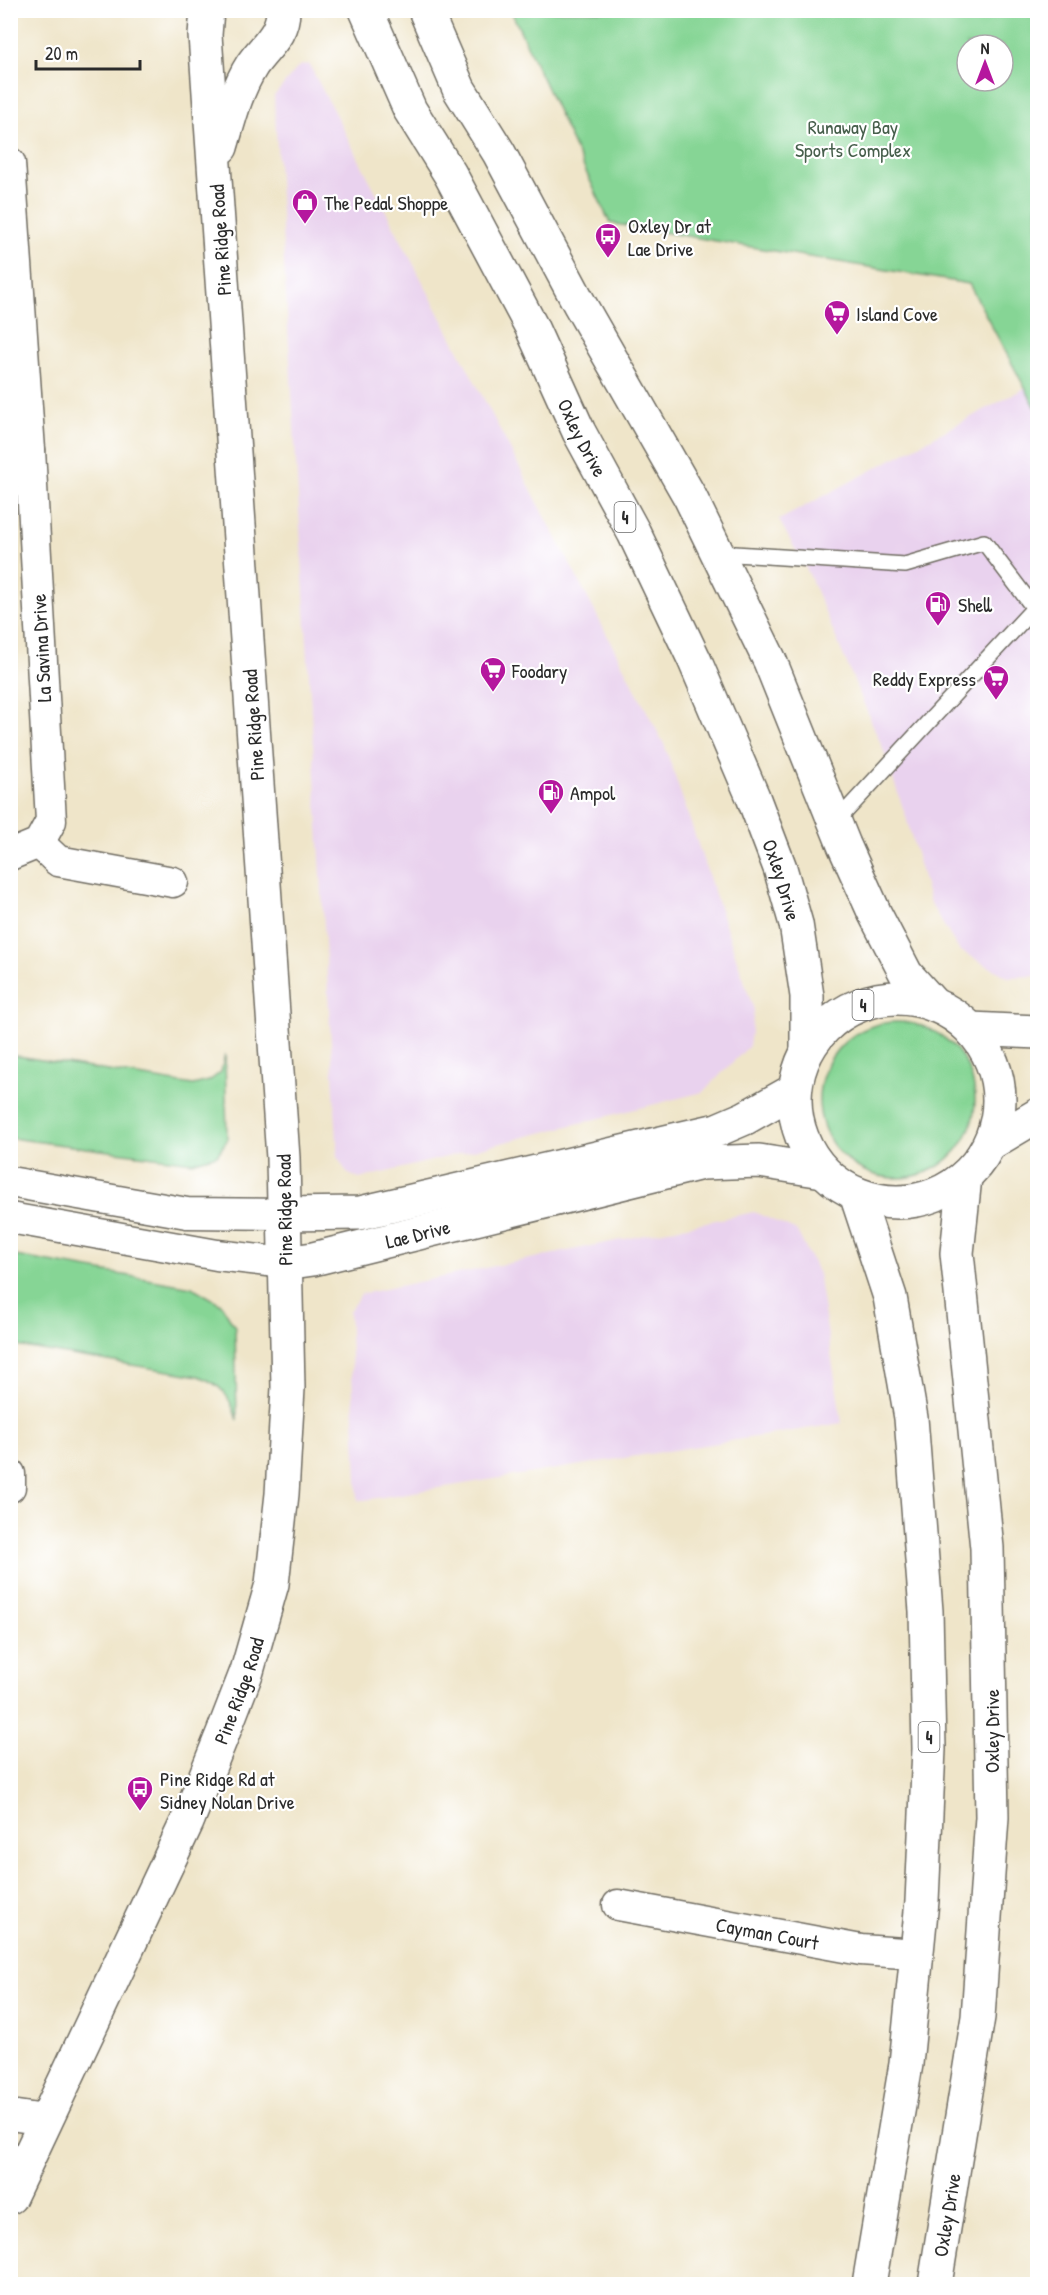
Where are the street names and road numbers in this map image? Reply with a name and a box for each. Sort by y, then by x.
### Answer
street label: Pine Ridge Road [203,183,237,296]
street label: Oxley Drive [552,394,614,481]
road number: 4 [614,502,636,532]
street label: La Savina Drive [25,593,57,703]
street label: Pine Ridge Road [236,668,270,781]
street label: Oxley Drive [757,835,808,924]
road number: 4 [852,990,874,1020]
street label: Pine Ridge Road [270,1154,298,1266]
street label: Lae Drive [383,1212,453,1254]
street label: Pine Ridge Road [207,1634,270,1748]
street label: Oxley Drive [978,1689,1005,1773]
road number: 4 [918,1722,940,1752]
street label: Cayman Court [714,1910,822,1956]
street label: Oxley Drive [926,2171,966,2259]

